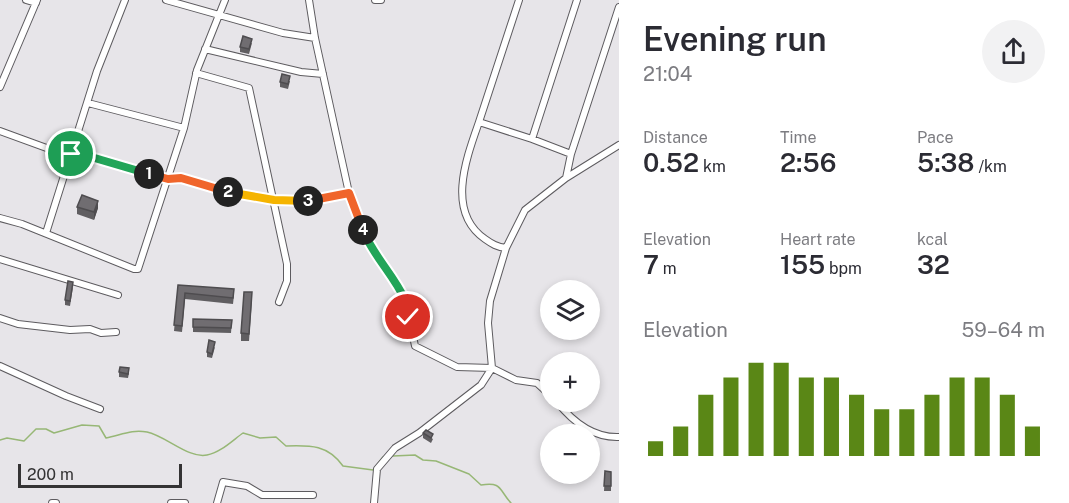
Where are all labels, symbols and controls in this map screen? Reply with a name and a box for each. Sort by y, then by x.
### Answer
text: Evening run [643,20,826,58]
button: share [982,20,1045,83]
text: 21:04 [643,62,692,86]
pin [45,128,96,179]
text: Distance [643,128,708,147]
text: Time [780,128,816,147]
text: Pace [917,128,954,147]
icon: arrive [54,137,87,170]
text: 0.52 [643,147,699,178]
text: 2:56 [780,147,836,178]
text: 5:38 [917,147,975,178]
text: km [699,157,726,176]
text: /km [975,157,1007,176]
pin: 1 [134,159,164,189]
text: 1 [146,164,152,183]
pin: 2 [213,177,243,207]
text: 2 [223,182,233,201]
pin: 3 [293,186,323,216]
text: 3 [303,191,313,210]
pin: 4 [348,215,378,245]
text: 4 [358,220,368,239]
text: Elevation [643,230,711,249]
text: Heart rate [780,230,856,249]
text: kcal [917,230,948,249]
text: 7 [643,249,659,280]
text: 155 [780,249,825,280]
text: 32 [917,249,950,280]
text: m [659,259,677,278]
text: bpm [825,259,862,278]
map controls [540,280,600,484]
button: layers [540,280,600,340]
pin [382,291,433,342]
icon: check [391,300,424,333]
text: Elevation [643,318,728,342]
text: 59–64 m [961,318,1045,342]
button: + [540,352,600,412]
button: − [540,424,600,484]
scale bar [18,461,182,488]
text: 200 m [27,465,74,484]

